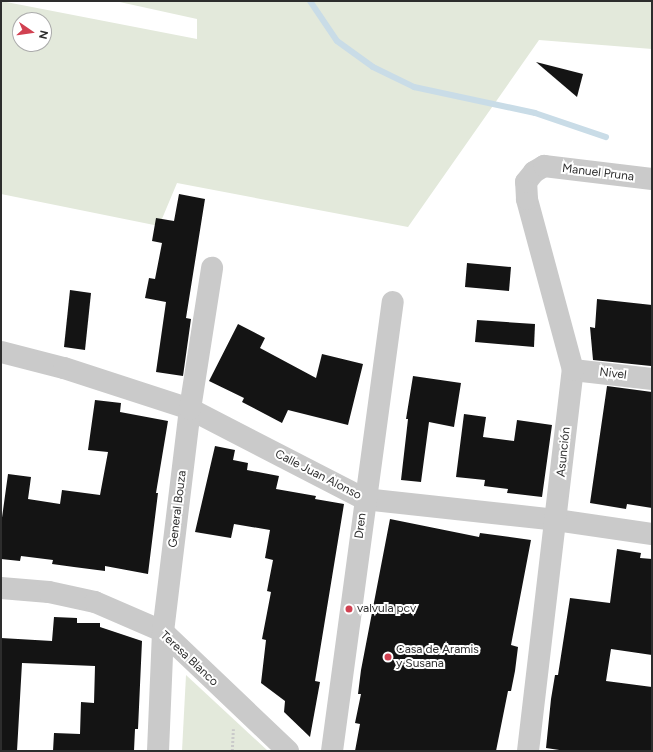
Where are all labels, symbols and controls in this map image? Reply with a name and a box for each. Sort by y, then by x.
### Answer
north arrow [12,12,52,52]
text: N [36,29,50,40]
street label: Manuel Pruna [561,161,635,185]
street label: Nivel [599,365,627,383]
street label: Asunción [554,426,574,478]
street label: Calle Juan Alonso [272,447,364,503]
street label: General Bouza [166,470,190,548]
street label: Dren [352,512,370,540]
place label: valvula pcv [357,602,416,616]
marker: valvula pcv [344,604,354,614]
street label: Teresa Blanco [157,629,221,689]
place label: Casa de Aramis y Susana [396,643,479,671]
marker: Casa de Aramis y Susana [383,652,393,662]

